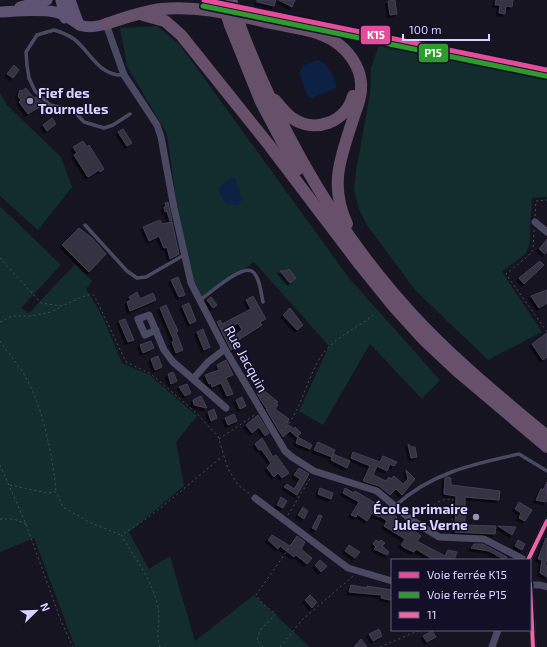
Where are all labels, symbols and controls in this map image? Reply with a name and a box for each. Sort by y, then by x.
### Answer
scale bar [403,16,489,42]
text: 100 m [409,22,441,36]
line badge: K15 [360,25,391,45]
text: K15 [367,28,385,41]
line badge: P15 [418,43,449,63]
text: P15 [424,46,442,59]
place label: Fief des Tournelles [38,84,108,117]
marker: Fief des Tournelles [25,96,35,106]
street label: Rue Jacquin [221,322,272,395]
place label: École primaire Jules Verne [373,500,468,533]
marker: École primaire Jules Verne [471,512,481,522]
legend [391,559,531,631]
text: Voie ferrée K15 [427,567,507,581]
text: Voie ferrée P15 [427,587,507,601]
north arrow [16,591,56,631]
text: N [38,601,53,613]
text: 11 [427,607,437,621]

